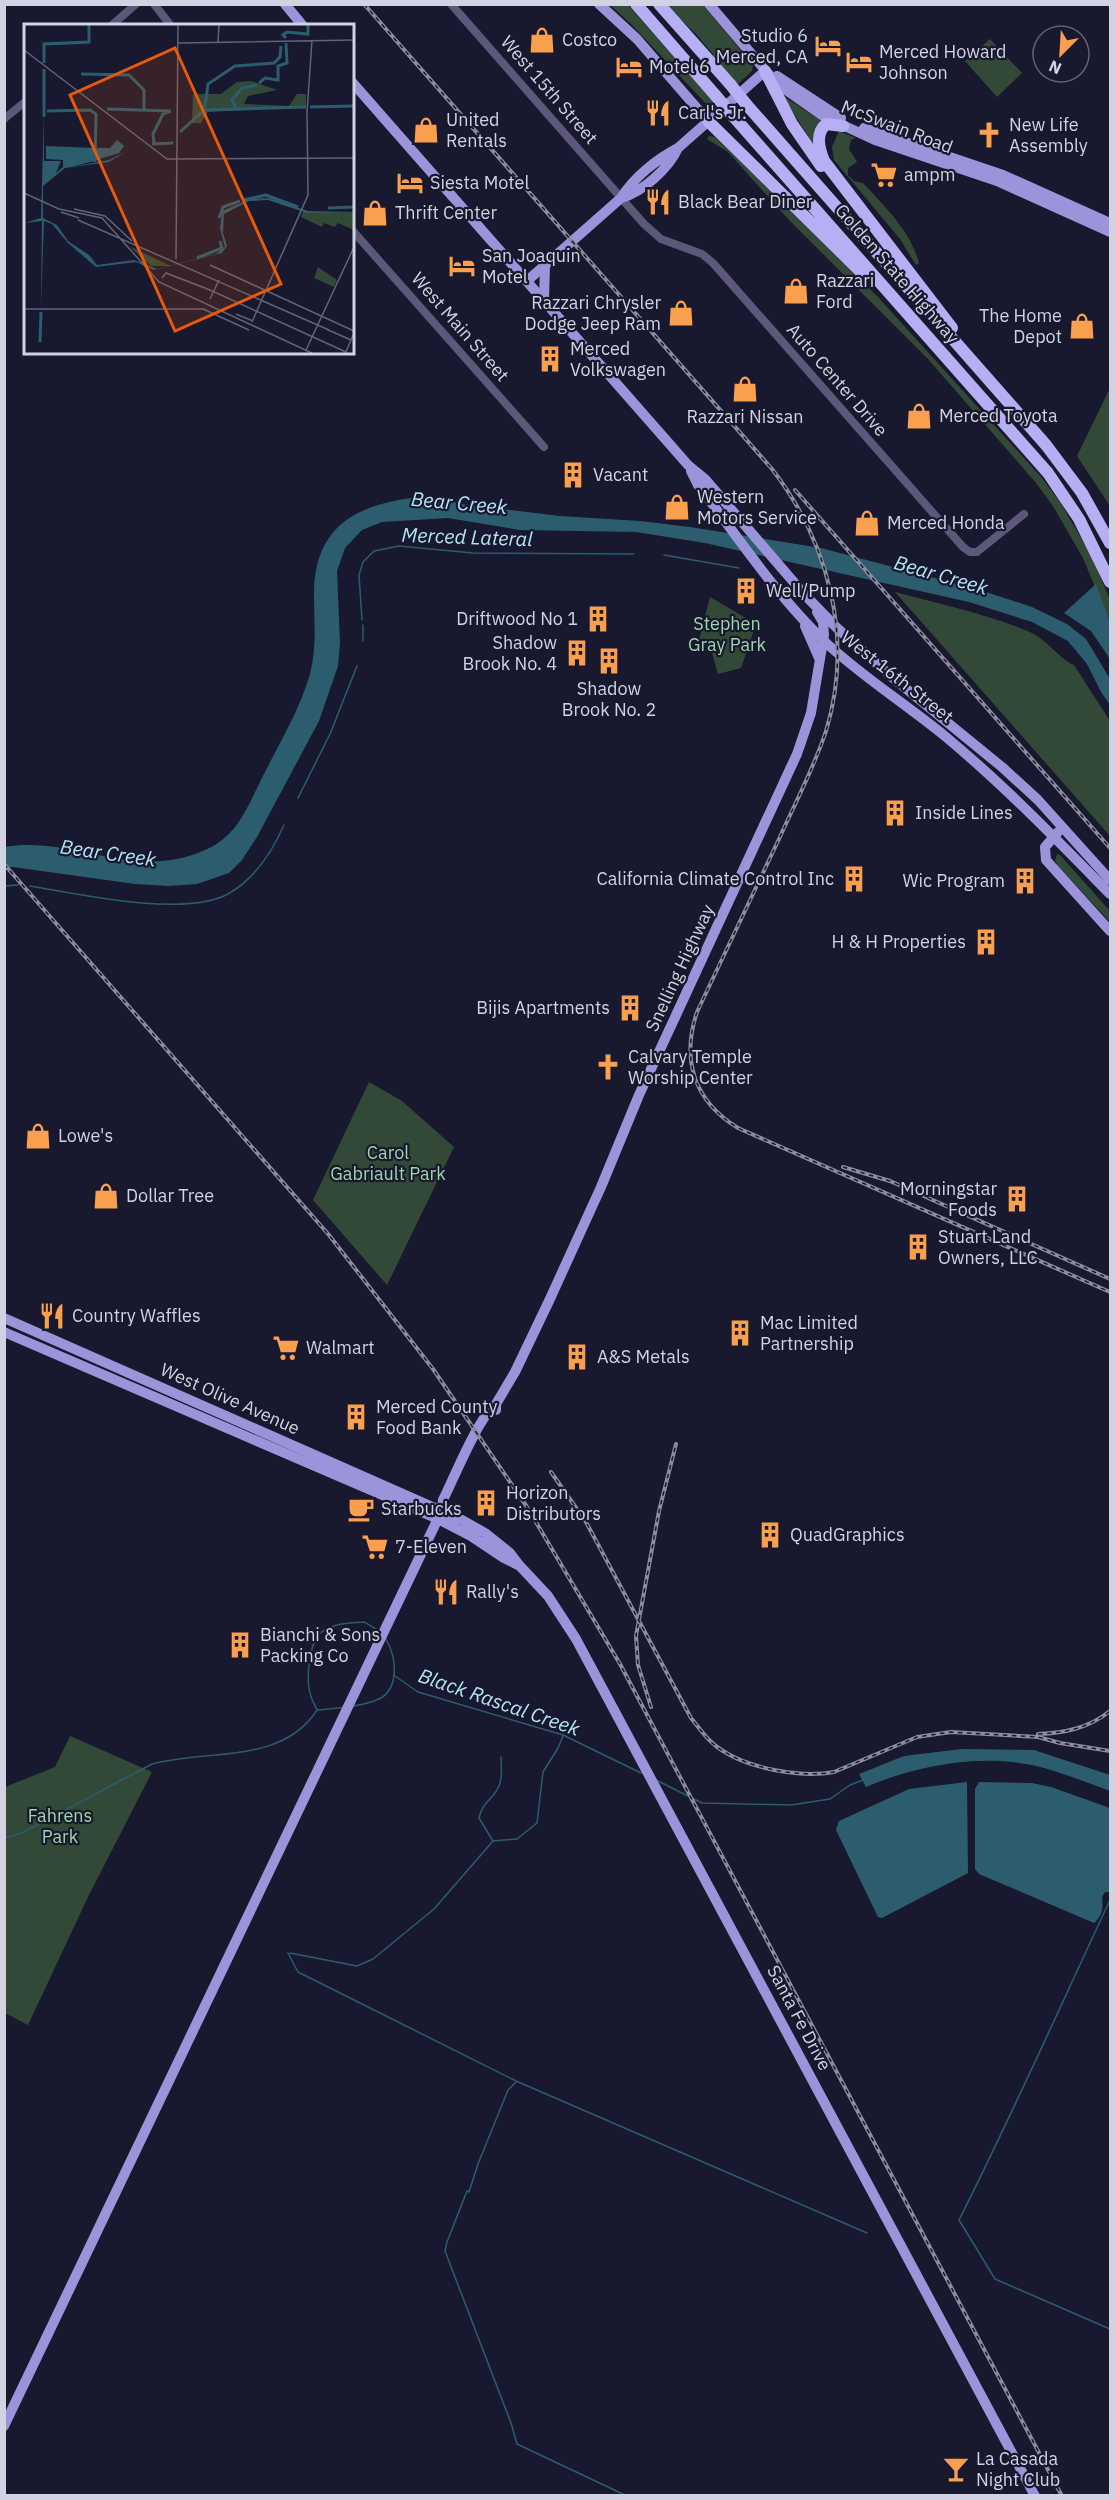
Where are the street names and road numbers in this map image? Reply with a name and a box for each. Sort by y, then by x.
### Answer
street label: West 15th Street [496,31,603,149]
street label: McSwain Road [838,95,956,158]
street label: Golden State Highway [830,199,964,348]
street label: West Main Street [407,267,514,386]
street label: Auto Center Drive [782,318,893,441]
street label: West 16th Street [836,625,958,728]
street label: Snelling Highway [640,900,719,1035]
street label: West Olive Avenue [157,1358,303,1440]
street label: Santa Fe Drive [762,1961,837,2074]

